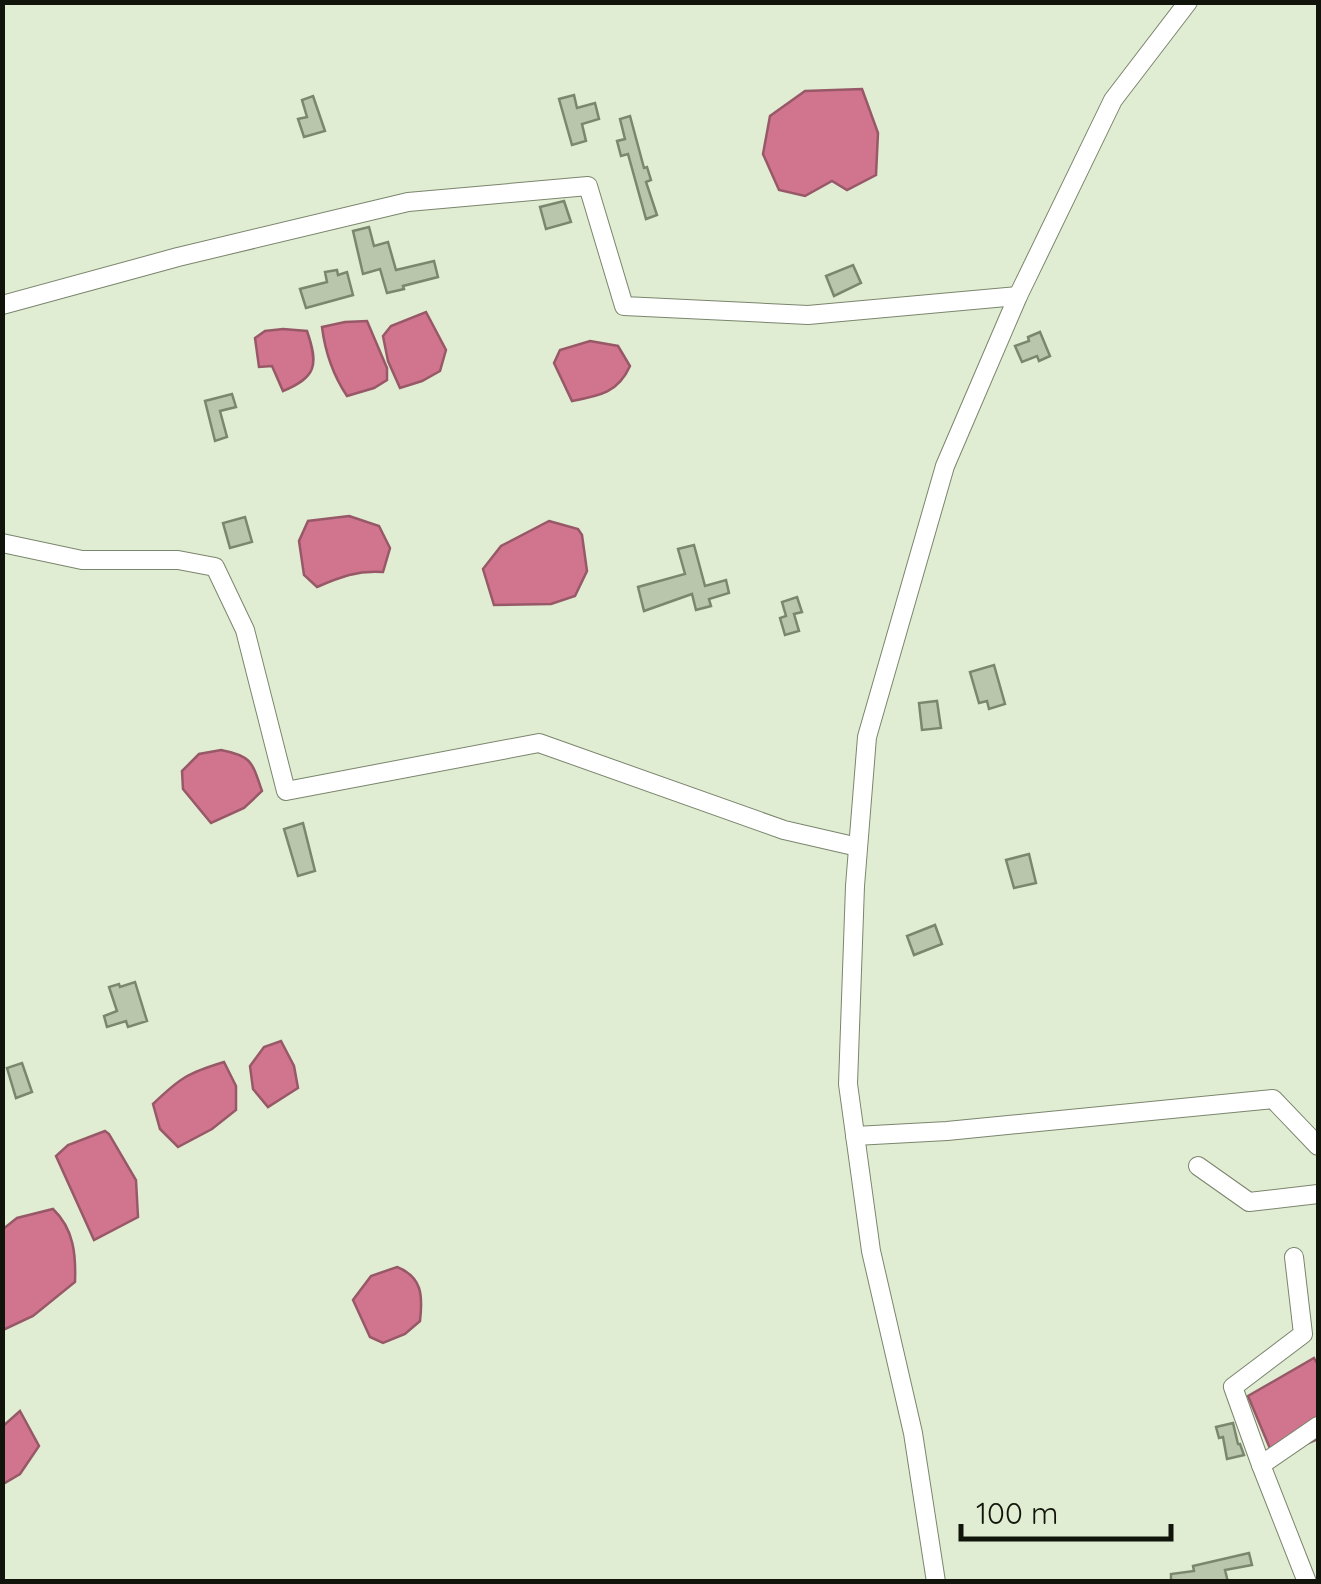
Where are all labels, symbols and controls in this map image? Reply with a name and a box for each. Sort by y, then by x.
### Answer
scale bar [961,1479,1171,1541]
text: 100 m [976,1494,1058,1532]

